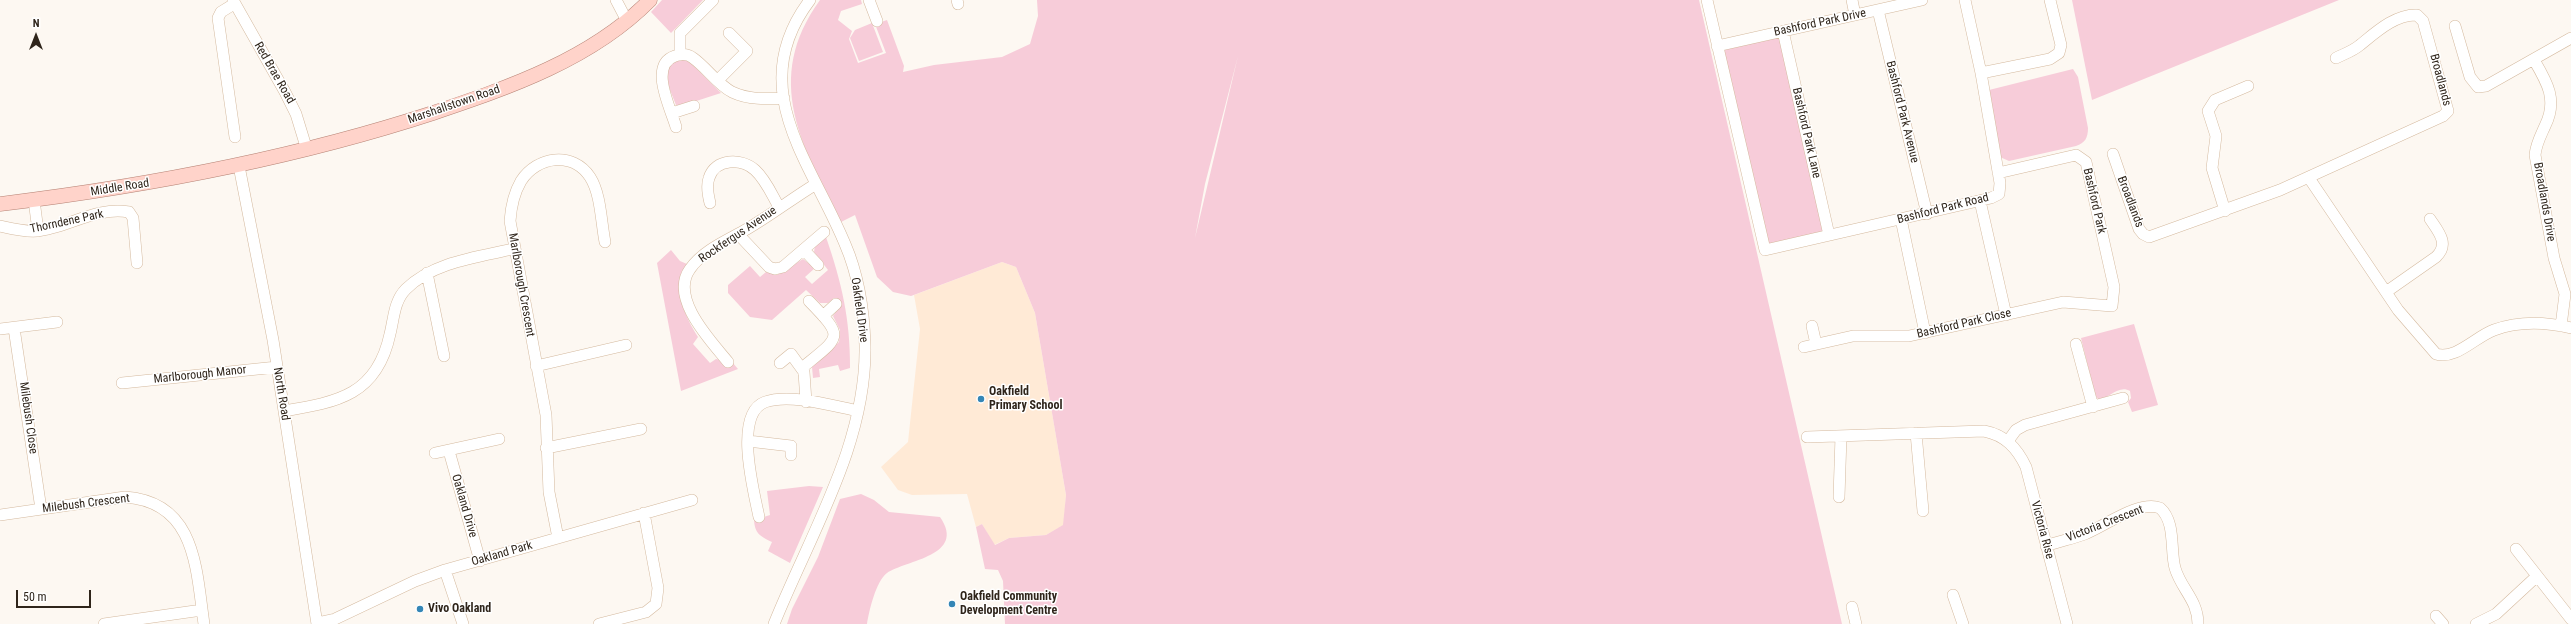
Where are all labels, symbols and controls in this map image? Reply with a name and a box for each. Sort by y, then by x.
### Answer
street label: Bashford Park Drive [1773,6,1867,40]
north arrow [16,16,56,56]
text: N [33,17,39,30]
street label: Red Brae Road [251,40,297,106]
street label: Broadlands [2426,52,2454,108]
street label: Bashford Park Avenue [1882,60,1922,164]
street label: Marshallstown Road [406,83,502,127]
street label: Bashford Park Lane [1789,86,1823,180]
street label: Broadlands Drive [2530,161,2558,243]
street label: Bashford Park [2079,167,2109,235]
street label: Broadlands [2114,174,2146,230]
street label: Middle Road [90,176,150,200]
street label: Bashford Park Road [1896,191,1990,227]
street label: Rockfergus Avenue [696,204,780,266]
street label: Thorndene Park [29,207,105,237]
street label: Marlborough Crescent [505,232,537,338]
street label: Oakfield Drive [847,277,871,343]
street label: Bashford Park Close [1915,306,2013,342]
street label: Marlborough Manor [153,363,247,387]
street label: North Road [270,366,292,422]
street label: Milebush Close [16,381,40,455]
place label: Oakfield Primary School [989,385,1062,413]
marker: Oakfield Primary School [976,394,986,404]
street label: Oakland Drive [448,473,480,539]
street label: Milebush Crescent [41,491,131,517]
street label: Victoria Rise [2027,499,2057,561]
street label: Victoria Crescent [2064,503,2146,545]
street label: Oakland Park [470,538,534,570]
scale bar [18,582,93,608]
text: 50 m [23,590,47,604]
place label: Oakfield Community Development Centre [960,590,1057,618]
marker: Oakfield Community Development Centre [947,599,957,609]
place label: Vivo Oakland [428,602,491,616]
marker: Vivo Oakland [415,604,425,614]

